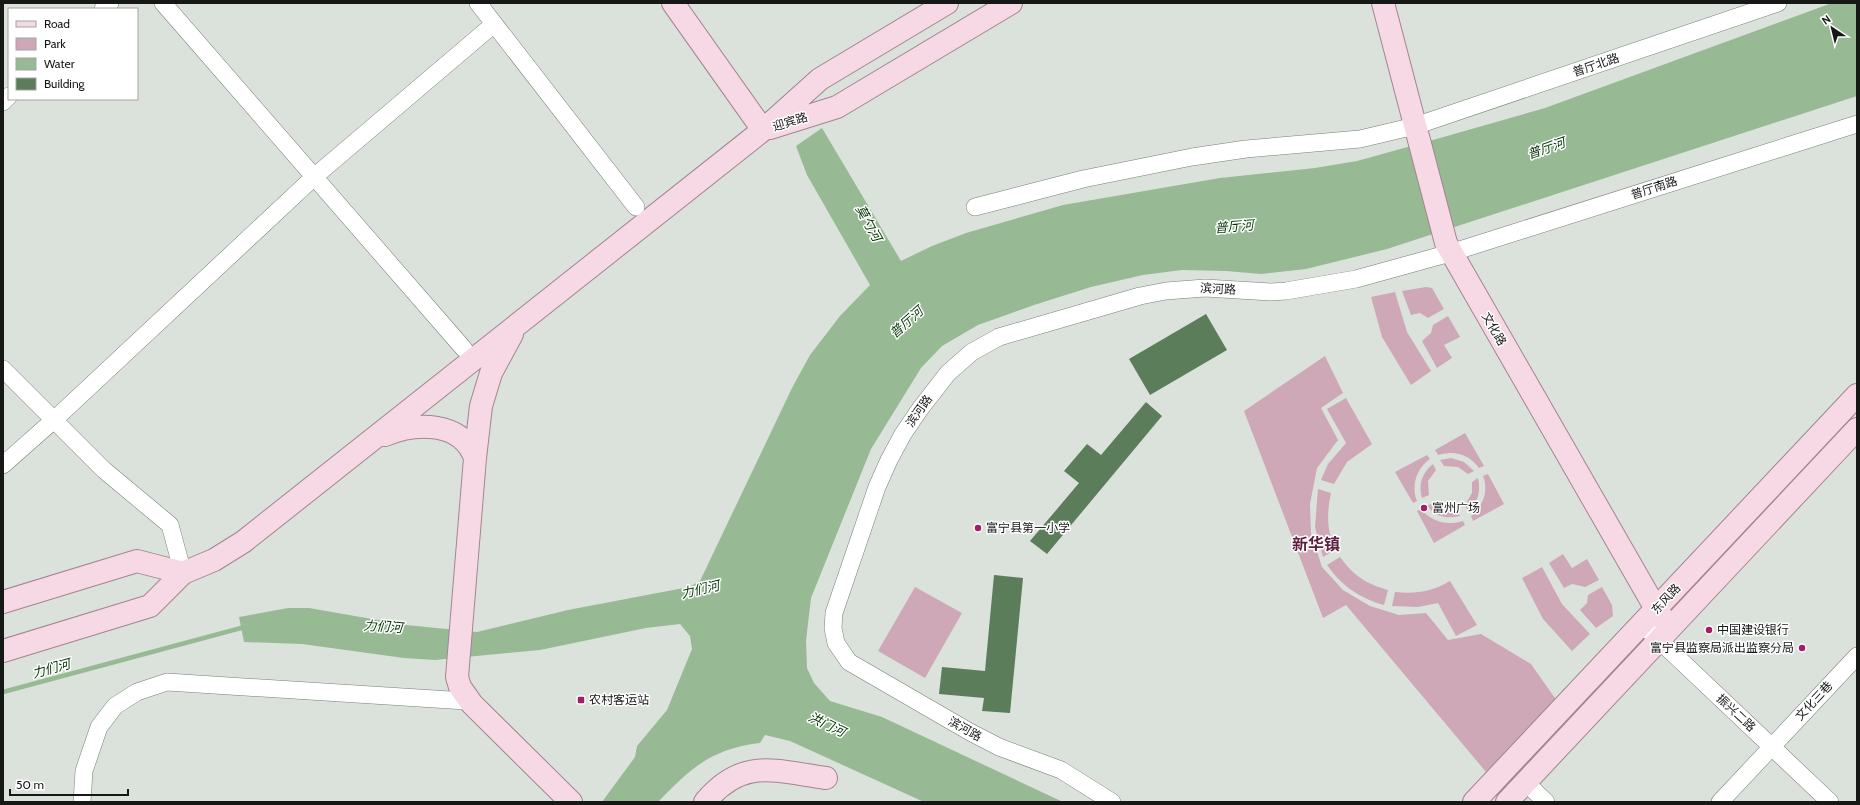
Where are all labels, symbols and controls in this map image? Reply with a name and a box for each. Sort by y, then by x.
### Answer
legend [8,8,138,100]
north arrow [1812,8,1852,48]
text: N [1819,12,1833,28]
text: Road [44,16,70,31]
text: Park [44,36,66,51]
street label: 普厅北路 [1571,50,1621,79]
text: Water [44,56,75,71]
text: Building [44,76,86,91]
street label: 迎宾路 [770,109,809,134]
water label: 普厅河 [1525,133,1570,162]
street label: 普厅南路 [1629,173,1679,202]
water label: 莫勺河 [853,202,887,247]
water label: 普厅河 [1214,216,1257,236]
street label: 滨河路 [1200,280,1236,297]
water label: 普厅河 [886,301,928,341]
street label: 文化路 [1479,309,1510,348]
street label: 滨河路 [902,392,935,430]
place label: 富州广场 [1432,500,1480,515]
marker: 富州广场 [1419,503,1429,513]
place label: 富宁县第一小学 [986,520,1070,535]
marker: 富宁县第一小学 [973,523,983,533]
district label: 新华镇 [1292,535,1340,554]
water label: 力们河 [679,576,724,601]
street label: 东风路 [1648,580,1683,617]
water label: 力们河 [363,617,406,636]
place label: 中国建设银行 [1717,622,1789,637]
marker: 中国建设银行 [1704,625,1714,635]
place label: 富宁县监察局派出监察分局 [1650,640,1794,655]
marker: 富宁县监察局派出监察分局 [1797,643,1807,653]
water label: 力们河 [30,654,75,681]
street label: 文化三巷 [1792,678,1835,723]
street label: 振兴二路 [1714,691,1759,734]
place label: 农村客运站 [589,692,649,707]
marker: 农村客运站 [576,695,586,705]
water label: 洪门河 [806,708,851,741]
street label: 滨河路 [946,713,985,744]
scale bar [10,771,128,797]
text: 50 m [16,777,44,792]

